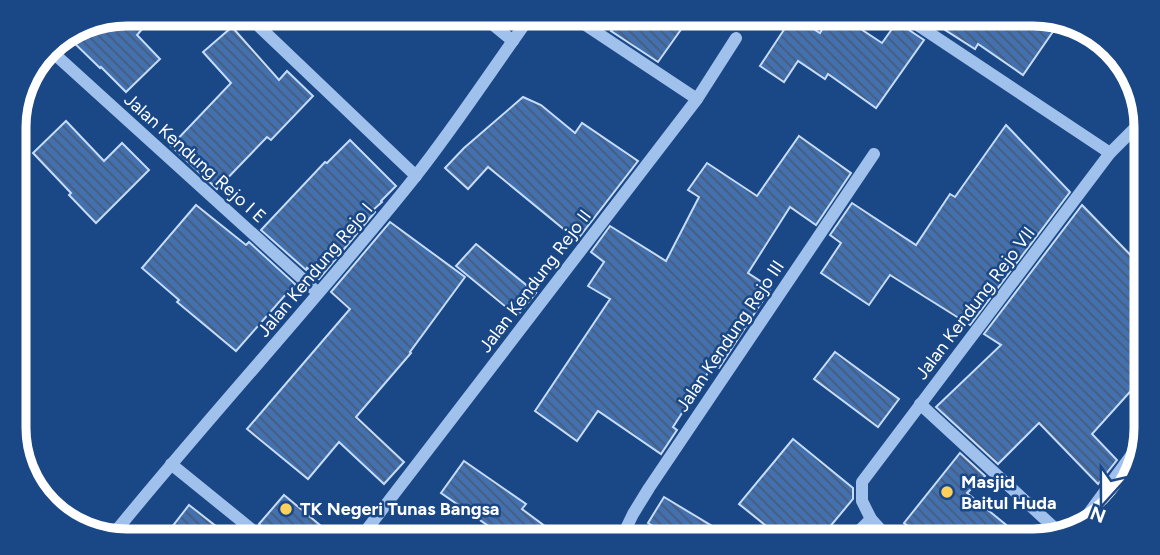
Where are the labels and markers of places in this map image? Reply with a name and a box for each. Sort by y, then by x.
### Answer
place label: Masjid Baitul Huda [961,471,1057,514]
marker: Masjid Baitul Huda [939,484,955,500]
place label: TK Negeri Tunas Bangsa [300,498,499,520]
marker: TK Negeri Tunas Bangsa [278,501,294,517]

